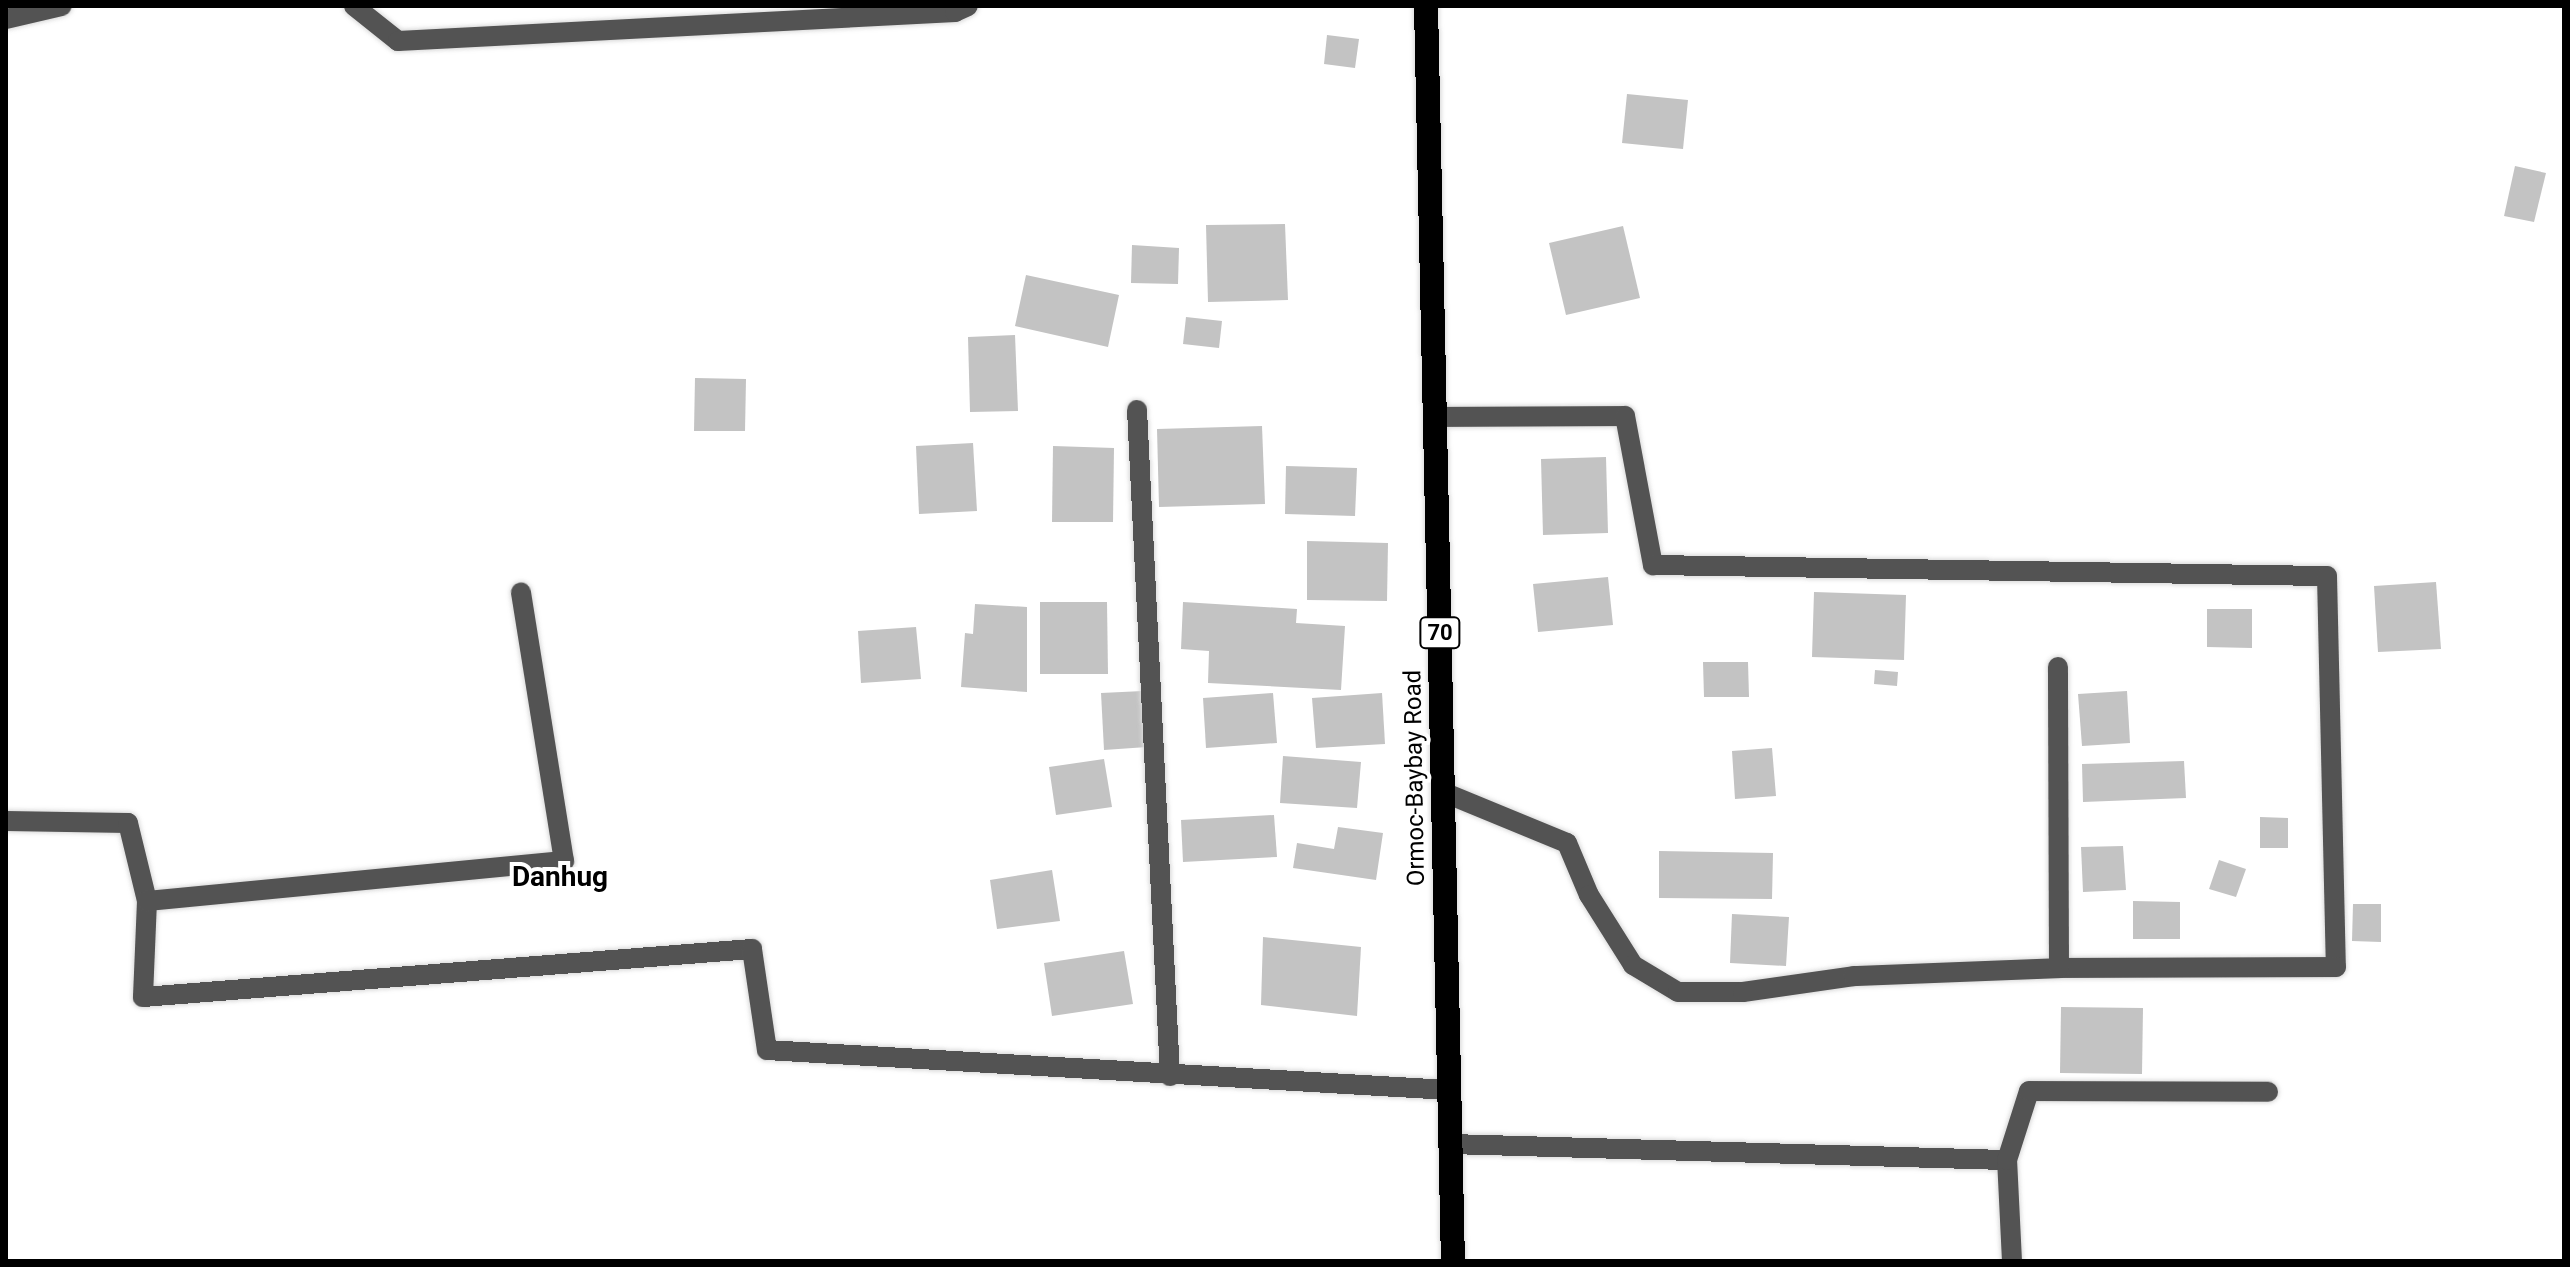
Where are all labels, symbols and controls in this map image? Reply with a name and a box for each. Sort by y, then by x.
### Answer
road number: 70 [1418,615,1462,651]
street label: Ormoc-Baybay Road [1399,670,1431,886]
district label: Danhug [512,860,608,894]

